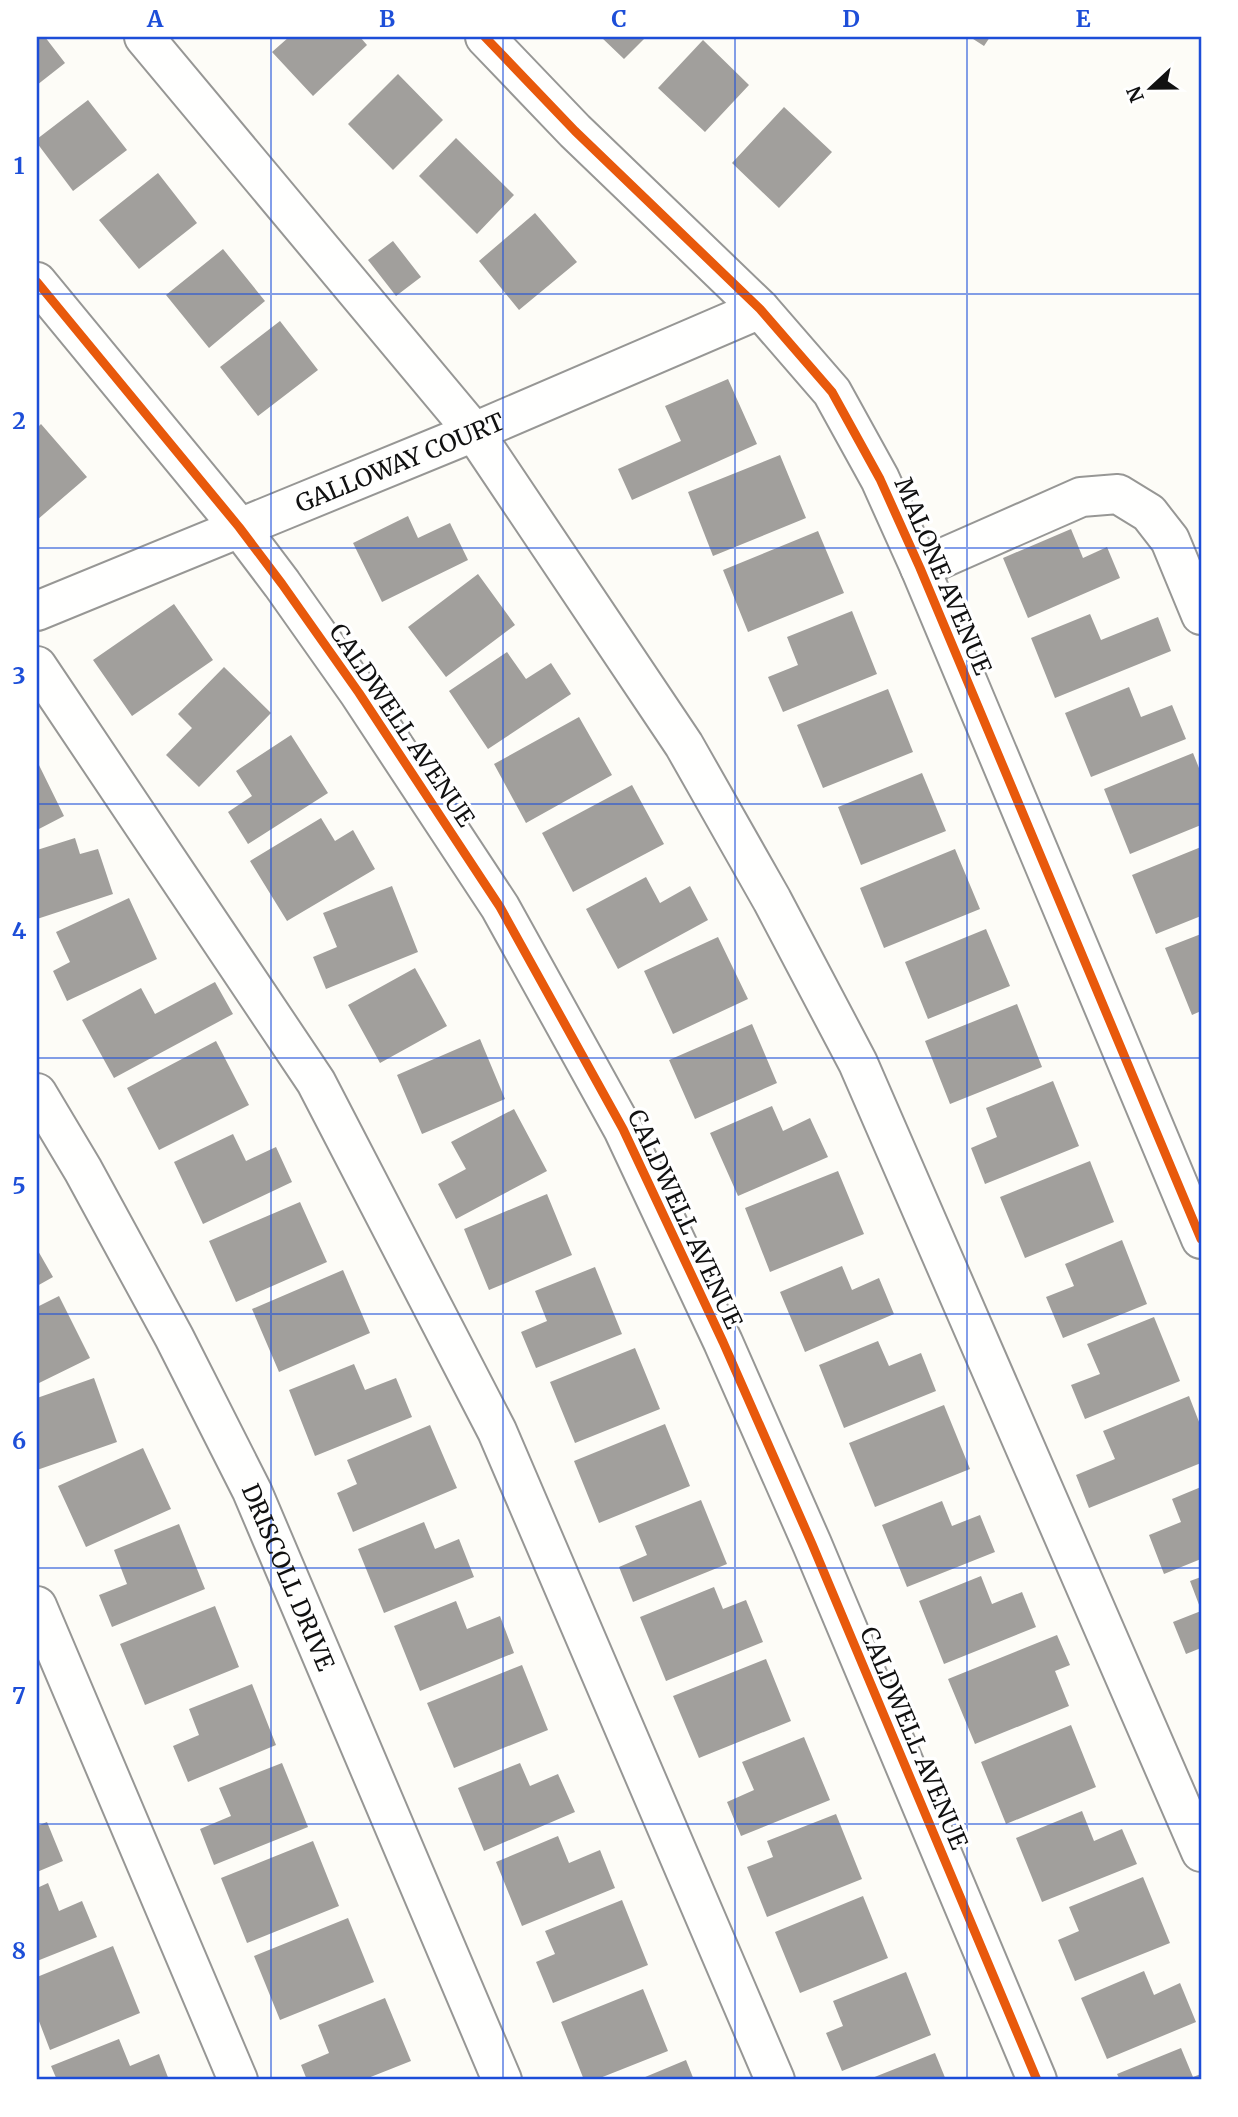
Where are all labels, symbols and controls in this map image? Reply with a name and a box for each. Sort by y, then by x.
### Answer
text: A [146,4,164,33]
text: B [379,4,395,33]
text: C [611,4,627,33]
text: D [842,4,860,33]
text: E [1075,4,1091,33]
north arrow [1116,52,1186,122]
text: N [1121,83,1149,106]
text: 1 [14,151,25,180]
street label: GALLOWAY COURT [291,405,509,519]
text: 2 [12,406,26,435]
street label: MALONE AVENUE [887,473,999,680]
street label: CALDWELL AVENUE [322,618,482,833]
text: 3 [12,661,26,690]
text: 4 [12,916,27,945]
street label: CALDWELL AVENUE [621,1104,750,1334]
text: 5 [12,1171,26,1200]
text: 6 [12,1426,26,1455]
street label: DRISCOLL DRIVE [235,1479,342,1676]
street label: CALDWELL AVENUE [853,1622,975,1854]
text: 7 [12,1681,26,1710]
text: 8 [12,1936,26,1965]

